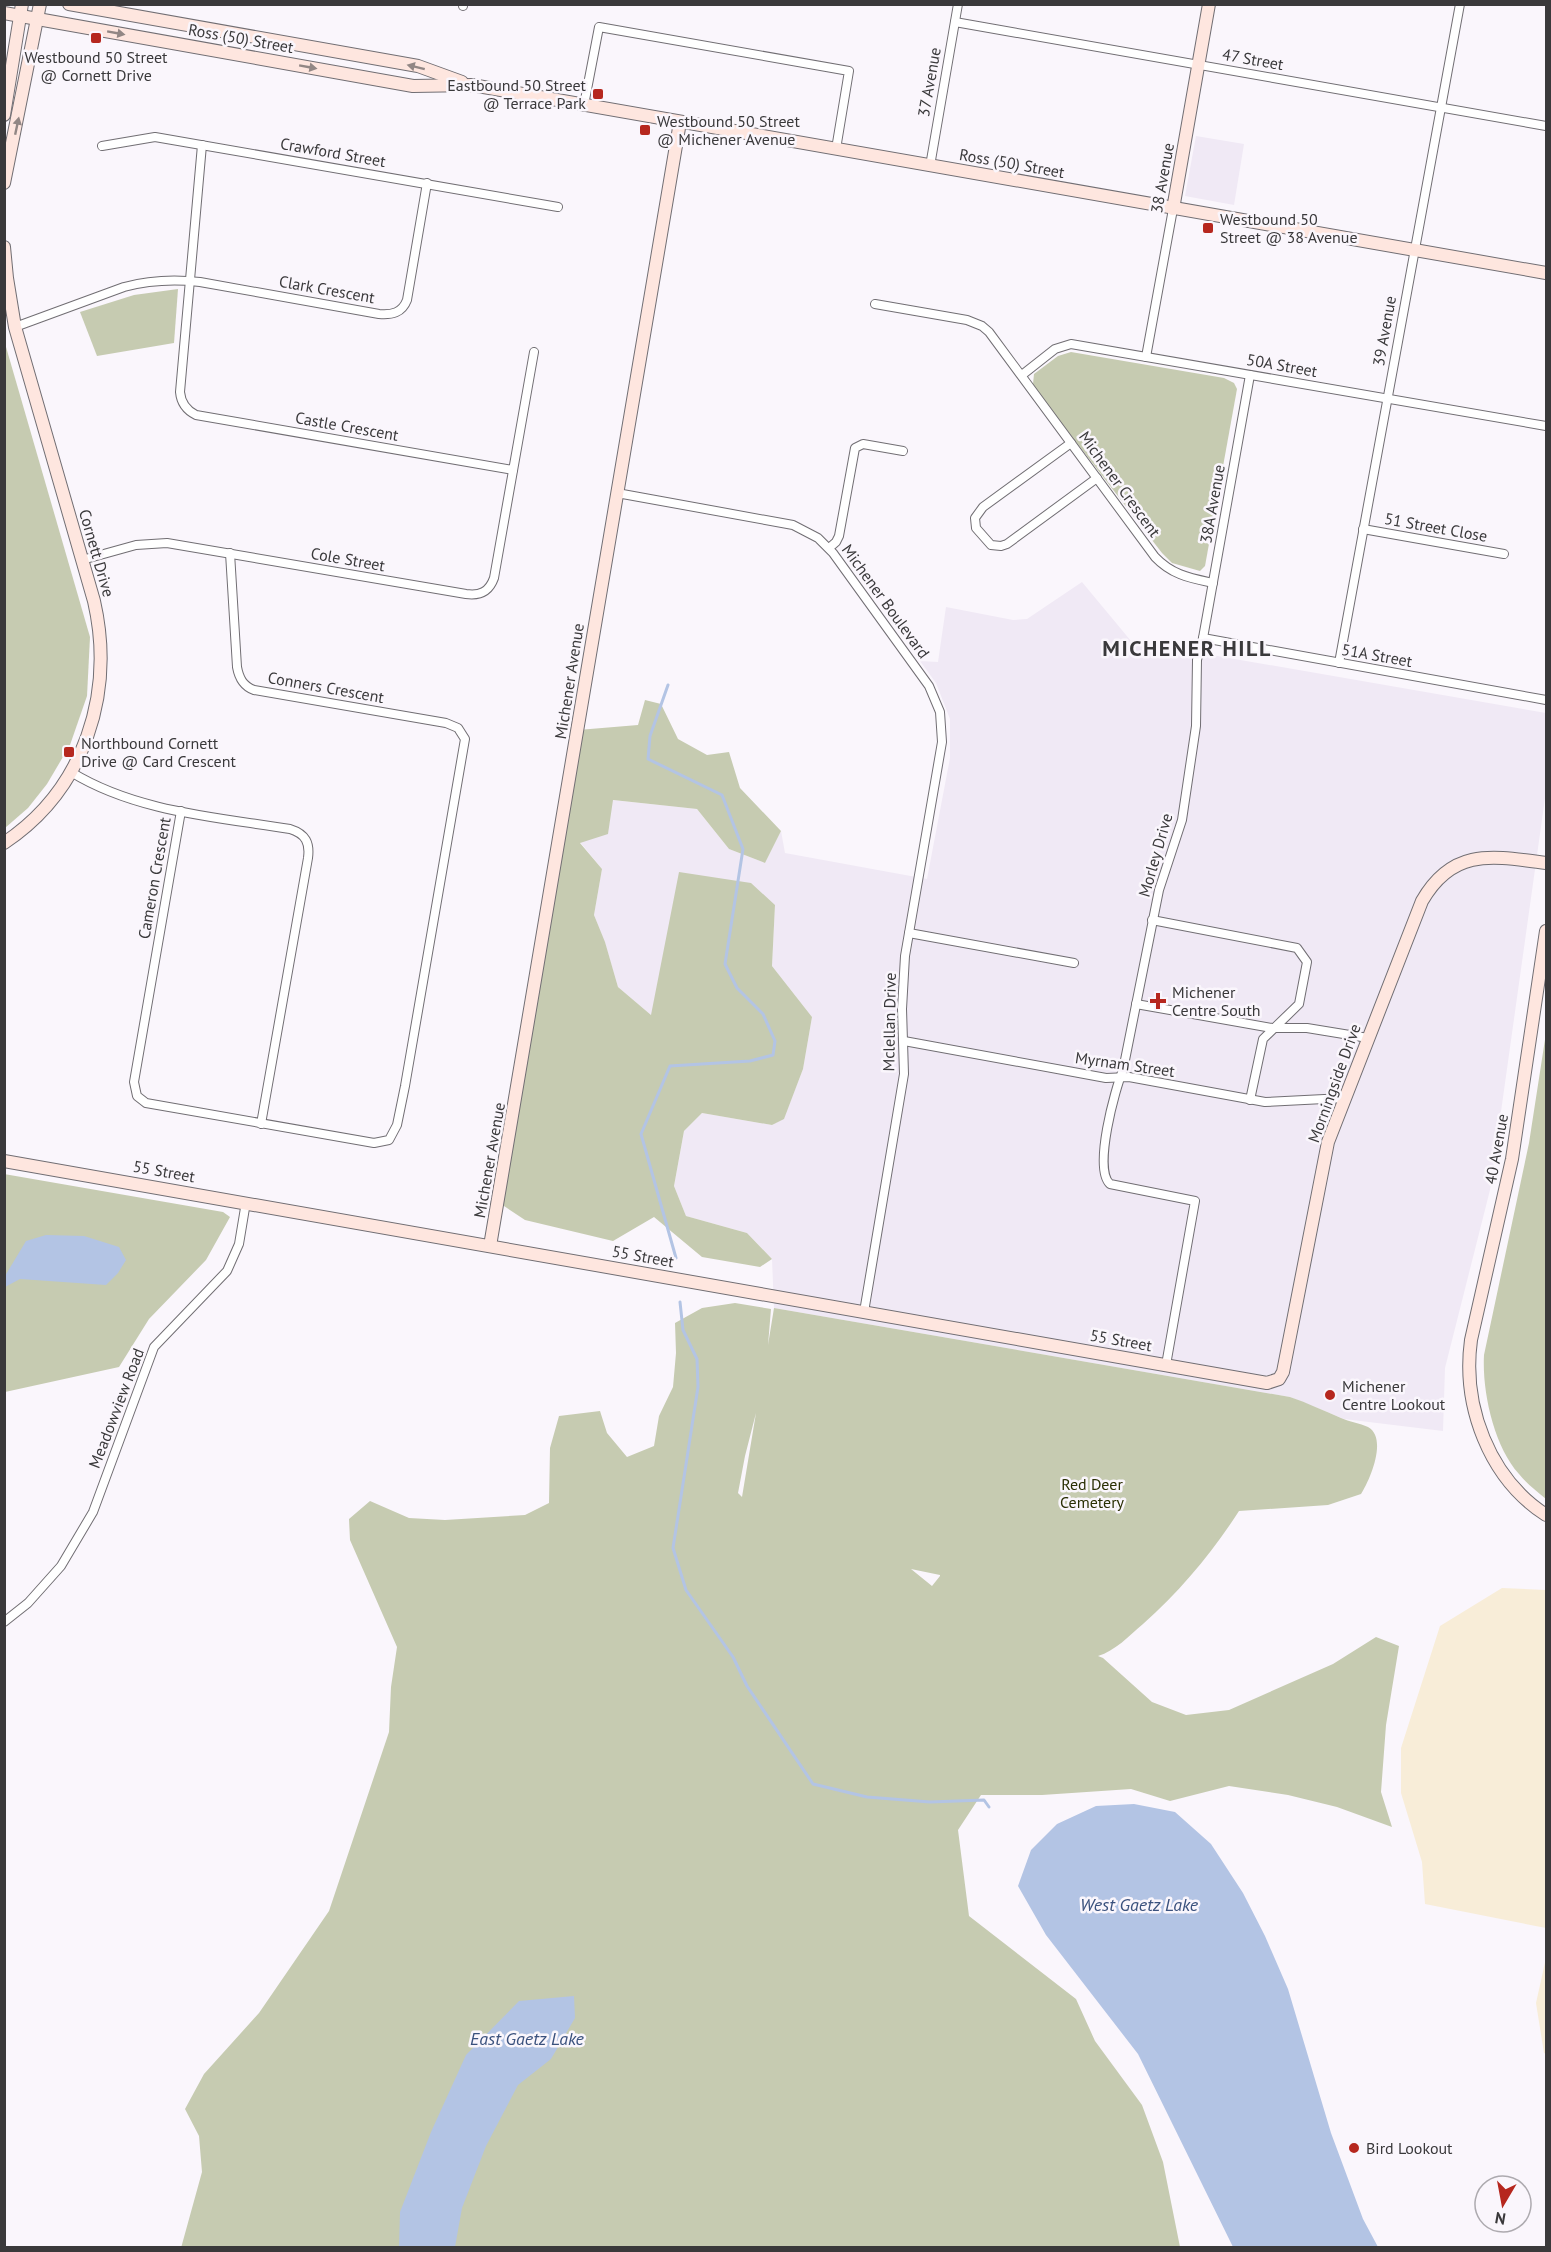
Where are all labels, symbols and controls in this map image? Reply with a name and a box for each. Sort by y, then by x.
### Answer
street label: Ross (50) Street [187,19,296,57]
one-way arrow [106,28,125,37]
marker: Westbound 50 Street @ Cornett Drive [89,31,103,45]
street label: 47 Street [1221,44,1286,74]
street label: 37 Avenue [913,46,945,118]
place label: Westbound 50 Street @ Cornett Drive [25,47,168,85]
one-way arrow [407,61,426,71]
one-way arrow [298,63,317,72]
place label: Eastbound 50 Street @ Terrace Park [447,75,587,113]
marker: Eastbound 50 Street @ Terrace Park [591,87,605,101]
place label: Westbound 50 Street @ Michener Avenue [657,111,800,149]
one-way arrow [13,116,22,135]
marker: Westbound 50 Street @ Michener Avenue [638,123,652,137]
street label: Crawford Street [279,133,388,171]
street label: 38 Avenue [1146,141,1178,215]
street label: Ross (50) Street [958,144,1067,182]
place label: Westbound 50 Street @ 38 Avenue [1220,209,1358,247]
marker: Westbound 50 Street @ 38 Avenue [1201,221,1215,235]
street label: Clark Crescent [278,271,377,307]
street label: 39 Avenue [1368,294,1400,368]
street label: 50A Street [1245,349,1319,381]
street label: Castle Crescent [294,407,401,445]
street label: Michener Crescent [1075,427,1165,541]
street label: 38A Avenue [1195,463,1229,545]
street label: Cornett Drive [75,507,119,599]
street label: 51 Street Close [1383,508,1489,546]
street label: Michener Boulevard [838,540,934,662]
street label: Cole Street [309,543,387,575]
street label: Michener Avenue [550,622,588,740]
district label: MICHENER HILL [1102,634,1272,662]
street label: 51A Street [1340,639,1414,671]
street label: Conners Crescent [266,667,386,707]
place label: Northbound Cornett Drive @ Card Crescent [81,733,236,771]
marker: Northbound Cornett Drive @ Card Crescent [62,745,76,759]
street label: Morley Drive [1134,811,1176,899]
street label: Cameron Crescent [133,815,175,940]
street label: Mclellan Drive [878,972,900,1072]
place label: Michener Centre South [1172,982,1261,1020]
marker: Michener Centre South [1149,992,1167,1010]
street label: Morningside Drive [1303,1021,1365,1145]
street label: Myrnam Street [1074,1047,1177,1081]
street label: Michener Avenue [469,1101,509,1219]
street label: 40 Avenue [1480,1112,1512,1186]
street label: 55 Street [131,1156,197,1186]
street label: 55 Street [610,1241,676,1271]
street label: 55 Street [1088,1325,1154,1355]
street label: Meadowview Road [84,1345,148,1471]
place label: Michener Centre Lookout [1342,1376,1446,1414]
marker: Michener Centre Lookout [1323,1388,1337,1402]
park label: Red Deer Cemetery [1060,1474,1125,1512]
water label: West Gaetz Lake [1080,1893,1199,1916]
water label: East Gaetz Lake [470,2027,585,2050]
place label: Bird Lookout [1366,2138,1453,2158]
marker: Bird Lookout [1347,2141,1361,2155]
north arrow [1473,2174,1533,2234]
text: N [1493,2208,1507,2230]

